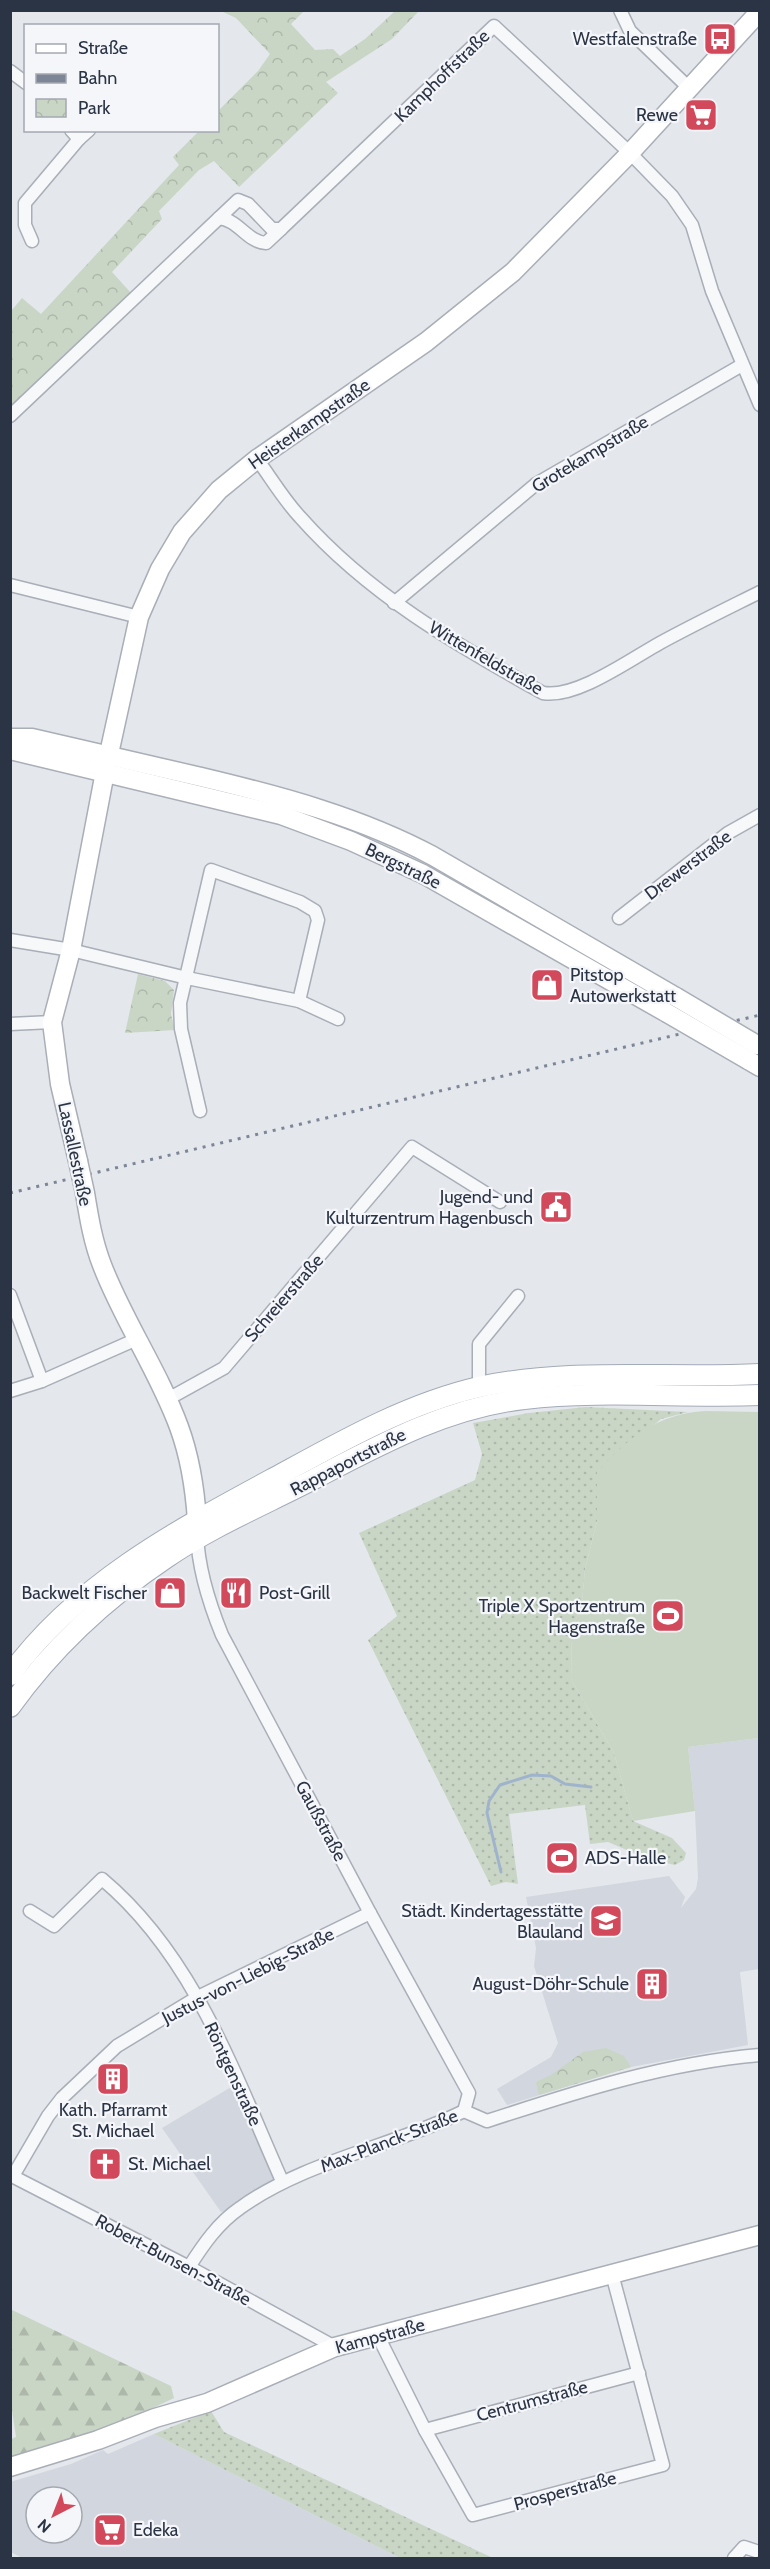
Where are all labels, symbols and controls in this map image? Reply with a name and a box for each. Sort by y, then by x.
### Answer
bus stop icon: Westfalenstraße [702,21,738,57]
legend [24,24,219,132]
street label: Kamphoffstraße [390,25,494,127]
place label: Westfalenstraße [573,28,697,50]
text: Straße [78,37,128,59]
text: Bahn [78,67,117,89]
text: Park [78,97,111,119]
supermarket icon: Rewe [683,97,719,133]
place label: Rewe [636,104,678,126]
street label: Heisterkampstraße [244,374,374,474]
street label: Grotekampstraße [528,411,652,497]
street label: Wittenfeldstraße [425,616,547,700]
street label: Drewerstraße [640,825,736,905]
street label: Bergstraße [361,838,445,894]
place label: Pitstop Autowerkstatt [570,964,676,1007]
shop icon: Pitstop Autowerkstatt [529,967,565,1003]
street label: Lassallestraße [53,1100,97,1208]
place label: Jugend- und Kulturzentrum Hagenbusch [326,1186,533,1229]
public building icon: Jugend- und Kulturzentrum Hagenbusch [538,1189,574,1225]
street label: Schreierstraße [240,1250,328,1346]
street label: Rappaportstraße [286,1423,410,1501]
shop icon: Backwelt Fischer [152,1575,188,1611]
restaurant icon: Post-Grill [218,1575,254,1611]
place label: Backwelt Fischer [22,1582,147,1604]
place label: Post-Grill [259,1582,331,1604]
place label: Triple X Sportzentrum Hagenstraße [479,1595,645,1638]
sports icon: Triple X Sportzentrum Hagenstraße [650,1598,686,1634]
street label: Gaußstraße [291,1777,351,1865]
sports icon: ADS-Halle [544,1840,580,1876]
place label: ADS-Halle [585,1847,666,1869]
place label: Städt. Kindertagesstätte Blauland [401,1900,583,1943]
school or university icon: Städt. Kindertagesstätte Blauland [588,1903,624,1939]
street label: Justus-von-Liebig-Straße [157,1923,338,2029]
building icon: August-Döhr-Schule [634,1966,670,2002]
place label: August-Döhr-Schule [473,1973,629,1995]
street label: Röntgenstraße [199,2019,267,2129]
building icon: Kath. Pfarramt St. Michael [95,2061,131,2097]
place label: Kath. Pfarramt St. Michael [59,2099,167,2142]
street label: Max-Planck-Straße [317,2105,461,2177]
church icon: St. Michael [87,2146,123,2182]
place label: St. Michael [128,2153,211,2175]
street label: Robert-Bunsen-Straße [91,2210,255,2310]
street label: Kampstraße [333,2313,427,2359]
street label: Centrumstraße [474,2376,590,2426]
street label: Prosperstraße [511,2467,619,2515]
north arrow [24,2485,84,2545]
supermarket icon: Edeka [92,2512,128,2548]
text: N [34,2515,55,2537]
place label: Edeka [133,2519,179,2541]

